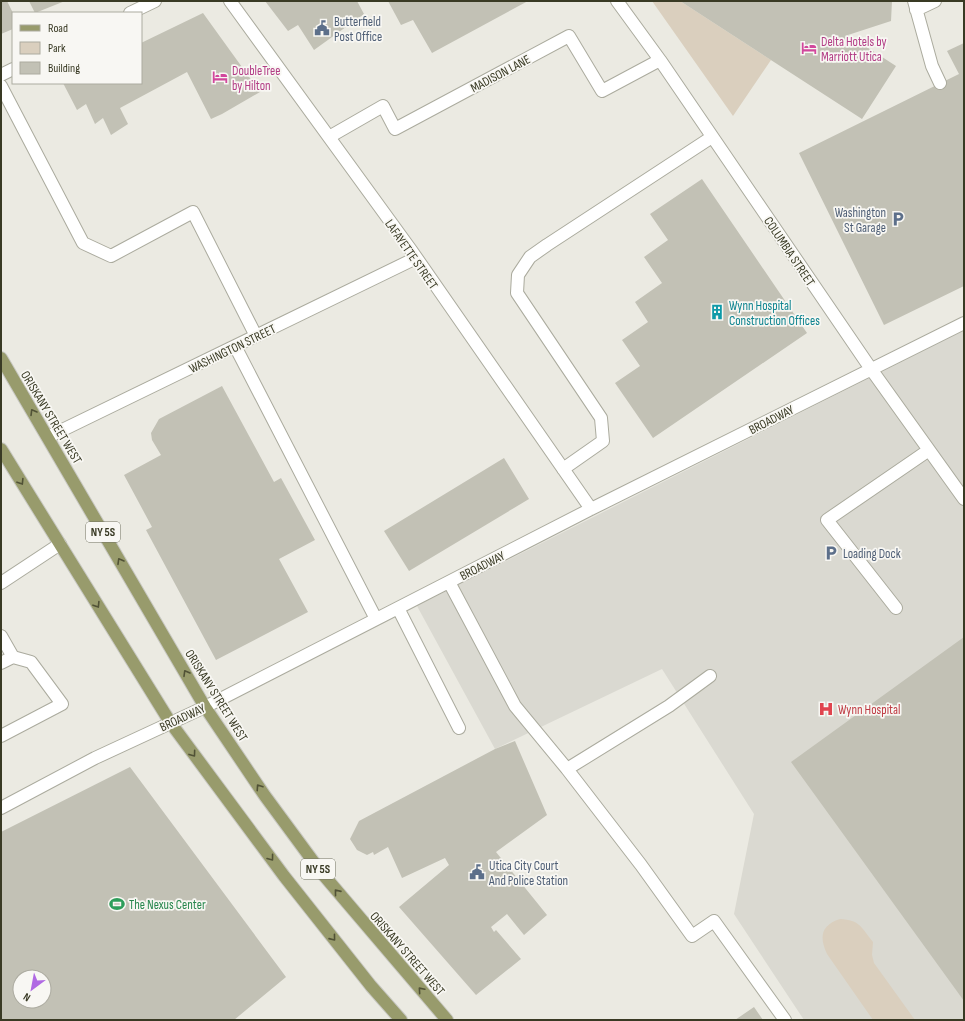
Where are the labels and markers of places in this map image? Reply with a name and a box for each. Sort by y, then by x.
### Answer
place label: Butterfield Post Office [334,14,382,45]
public building icon: Butterfield Post Office [313,19,331,37]
place label: Delta Hotels by Marriott Utica [821,34,887,65]
hotel icon: Delta Hotels by Marriott Utica [800,39,818,57]
place label: DoubleTree by Hilton [232,63,281,94]
hotel icon: DoubleTree by Hilton [211,68,229,86]
place label: Washington St Garage [835,205,886,236]
parking icon: Washington St Garage [889,210,907,228]
place label: Wynn Hospital Construction Offices [729,298,820,329]
building icon: Wynn Hospital Construction Offices [708,303,726,321]
parking icon: Loading Dock [822,544,840,562]
place label: Loading Dock [843,546,901,562]
hospital icon: Wynn Hospital [817,700,835,718]
place label: Wynn Hospital [838,702,900,718]
place label: Utica City Court And Police Station [488,858,568,889]
public building icon: Utica City Court And Police Station [468,863,486,881]
sports icon: The Nexus Center [108,895,126,913]
place label: The Nexus Center [129,897,206,913]

